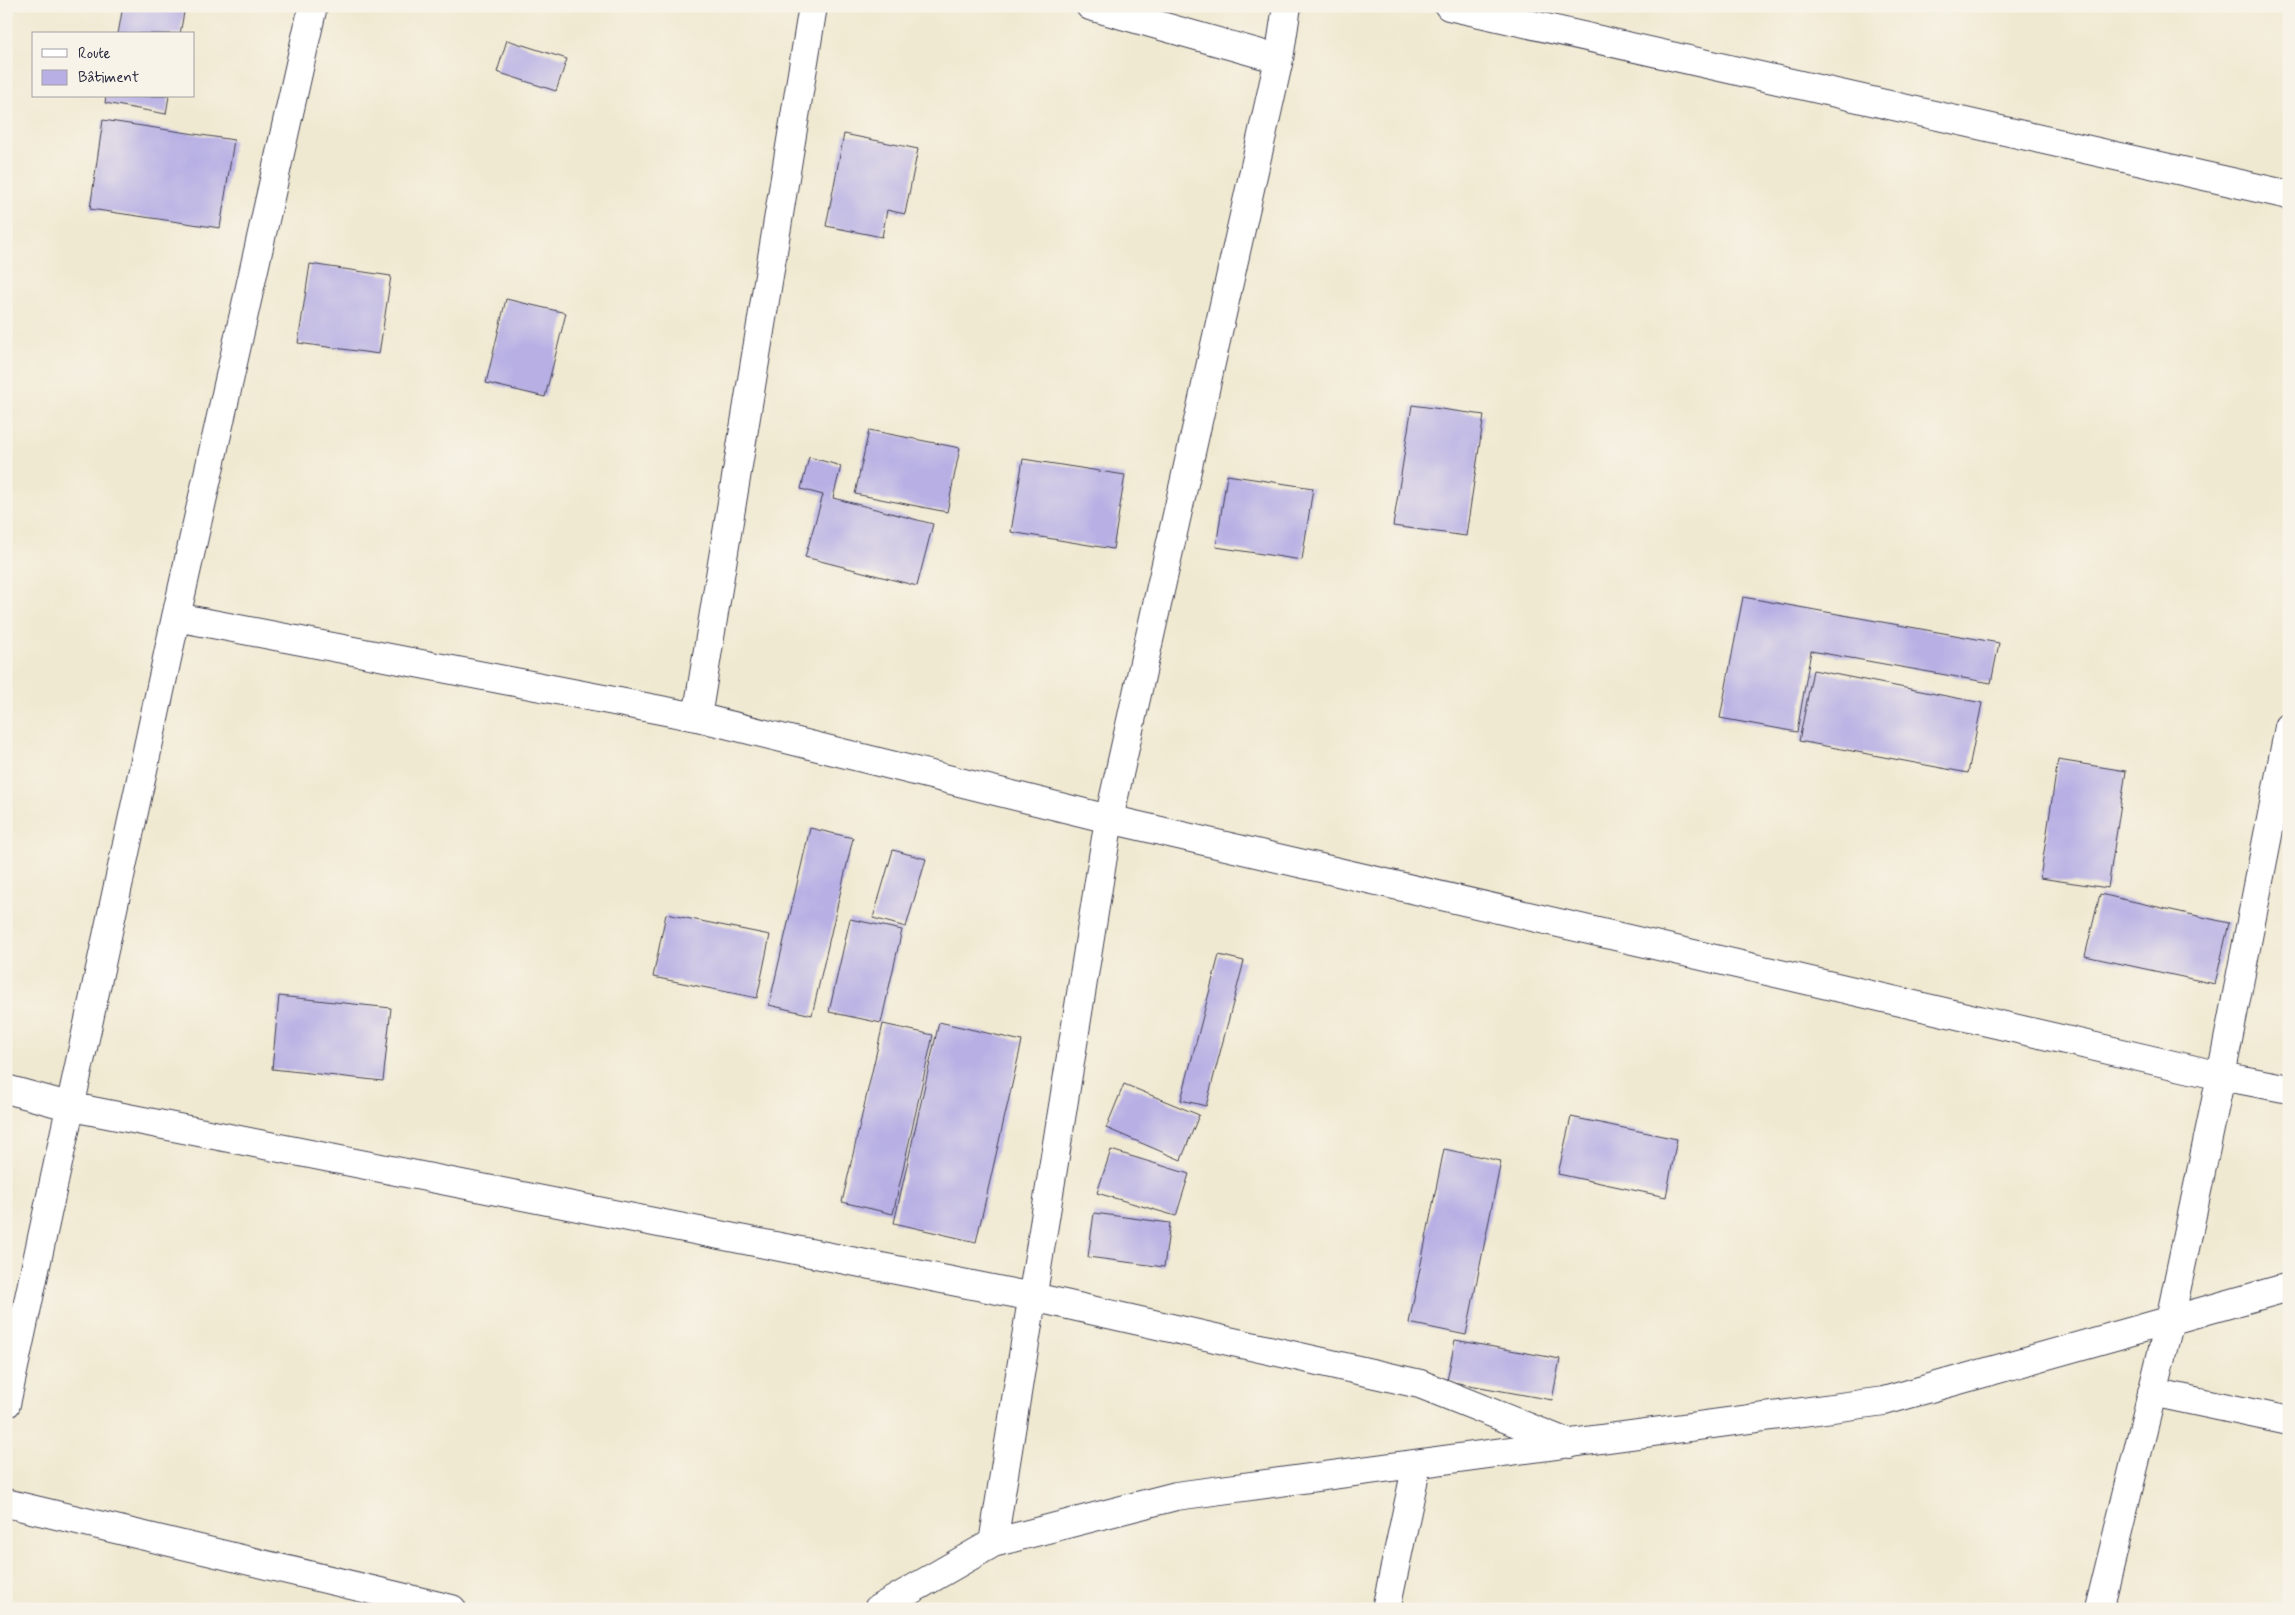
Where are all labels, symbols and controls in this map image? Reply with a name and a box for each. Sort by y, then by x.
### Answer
legend [32,32,195,98]
text: Route [78,44,111,64]
text: Bâtiment [78,68,139,88]

